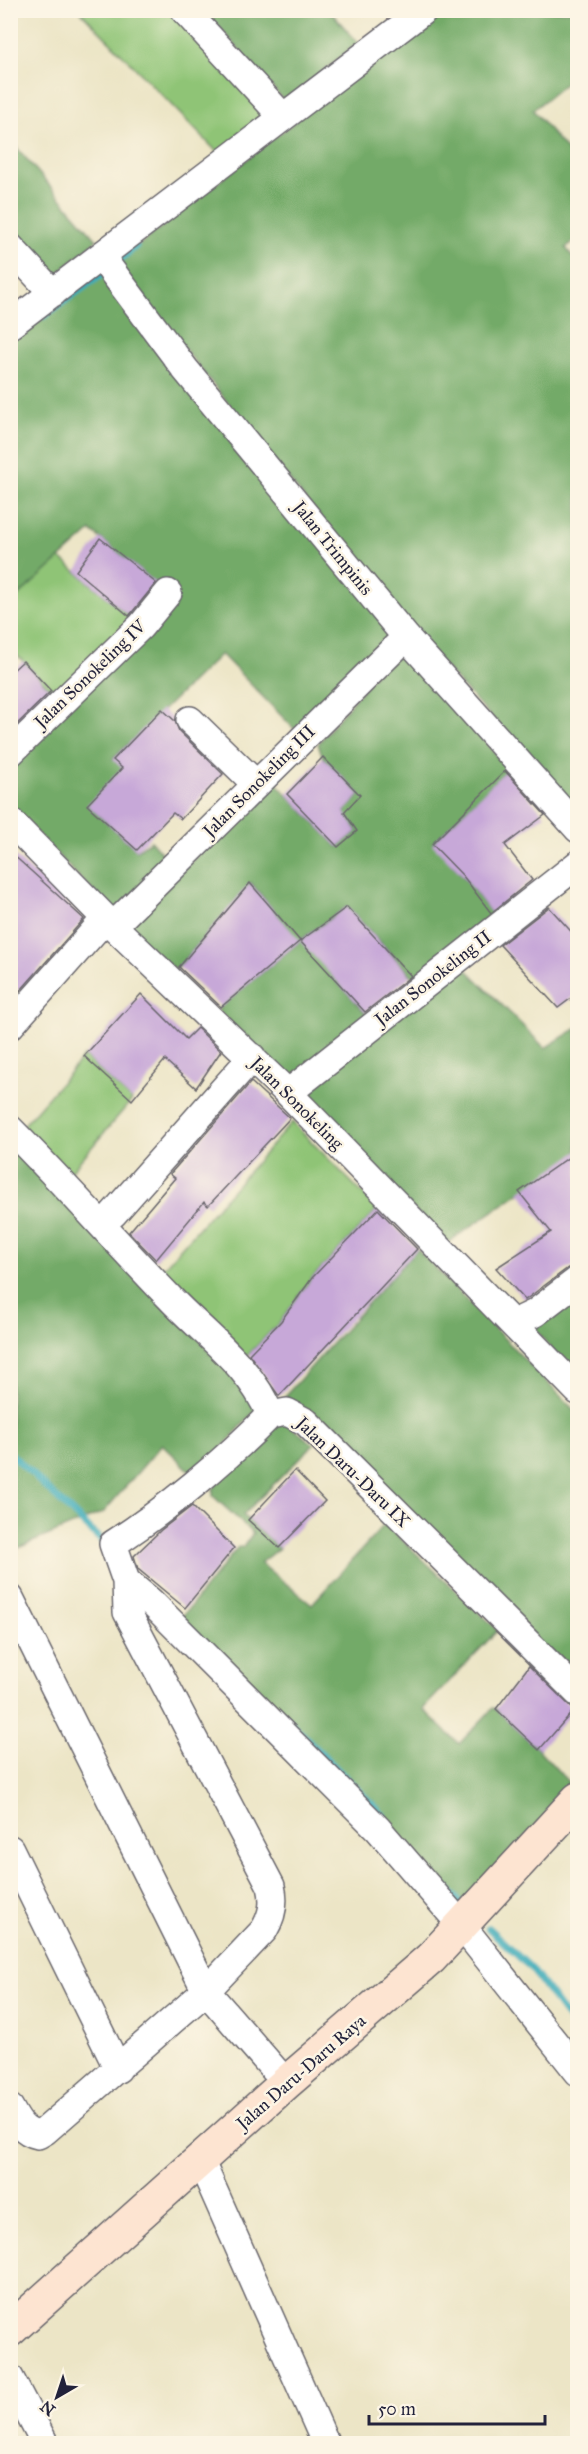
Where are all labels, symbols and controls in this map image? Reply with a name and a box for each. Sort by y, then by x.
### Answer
street label: Jalan Trimpinis [286,495,378,600]
street label: Jalan Sonokeling IV [28,614,152,735]
street label: Jalan Sonokeling III [197,720,321,844]
street label: Jalan Sonokeling II [369,925,497,1032]
street label: Jalan Sonokeling [244,1050,349,1155]
street label: Jalan Daru-Daru IX [289,1411,415,1533]
street label: Jalan Daru-Daru Raya [230,2010,371,2136]
north arrow [27,2367,87,2427]
scale bar [369,2388,544,2426]
text: N [36,2396,59,2420]
text: 50 m [378,2398,416,2420]

